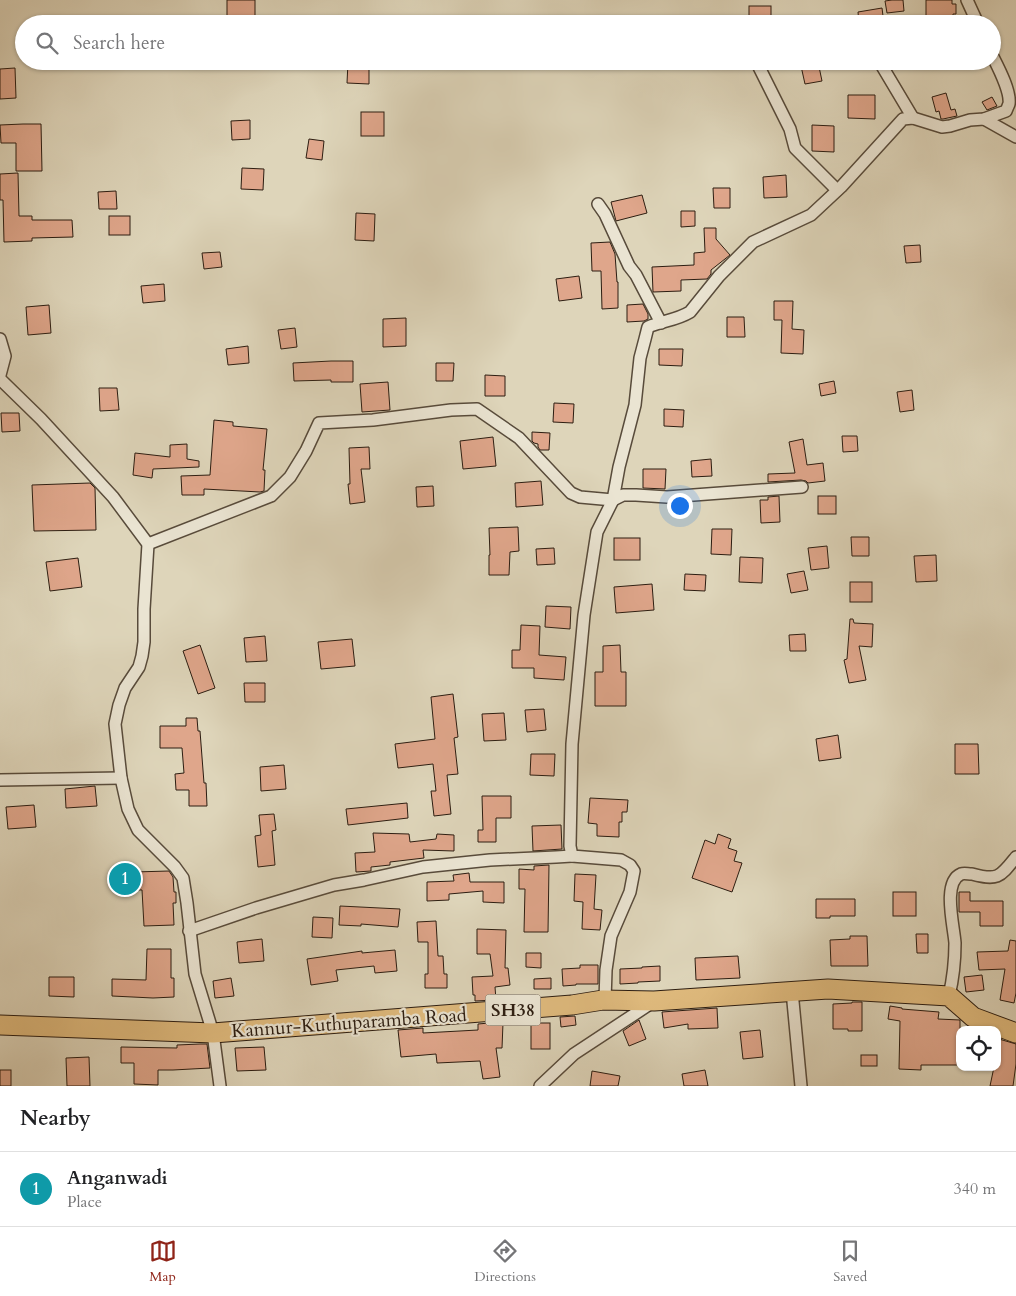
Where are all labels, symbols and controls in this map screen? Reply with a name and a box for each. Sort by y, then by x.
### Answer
search box [15,15,1001,70]
icon: search [33,29,61,57]
text: Search here [73,30,165,56]
your location [667,493,693,519]
pin: 1 [109,860,141,898]
road number: SH38 [486,994,540,1026]
street label: Kannur-Kuthuparamba Road [230,1002,468,1044]
map controls [956,1026,1001,1071]
button: locate [956,1026,1001,1071]
text: Nearby [20,1104,91,1133]
text: Anganwadi [67,1165,168,1191]
text: 1 [32,1178,40,1200]
text: 340 m [954,1178,996,1200]
text: Place [67,1191,102,1213]
tab: Map [149,1237,177,1286]
tab: Directions [474,1237,536,1286]
tab: Saved [833,1237,867,1286]

